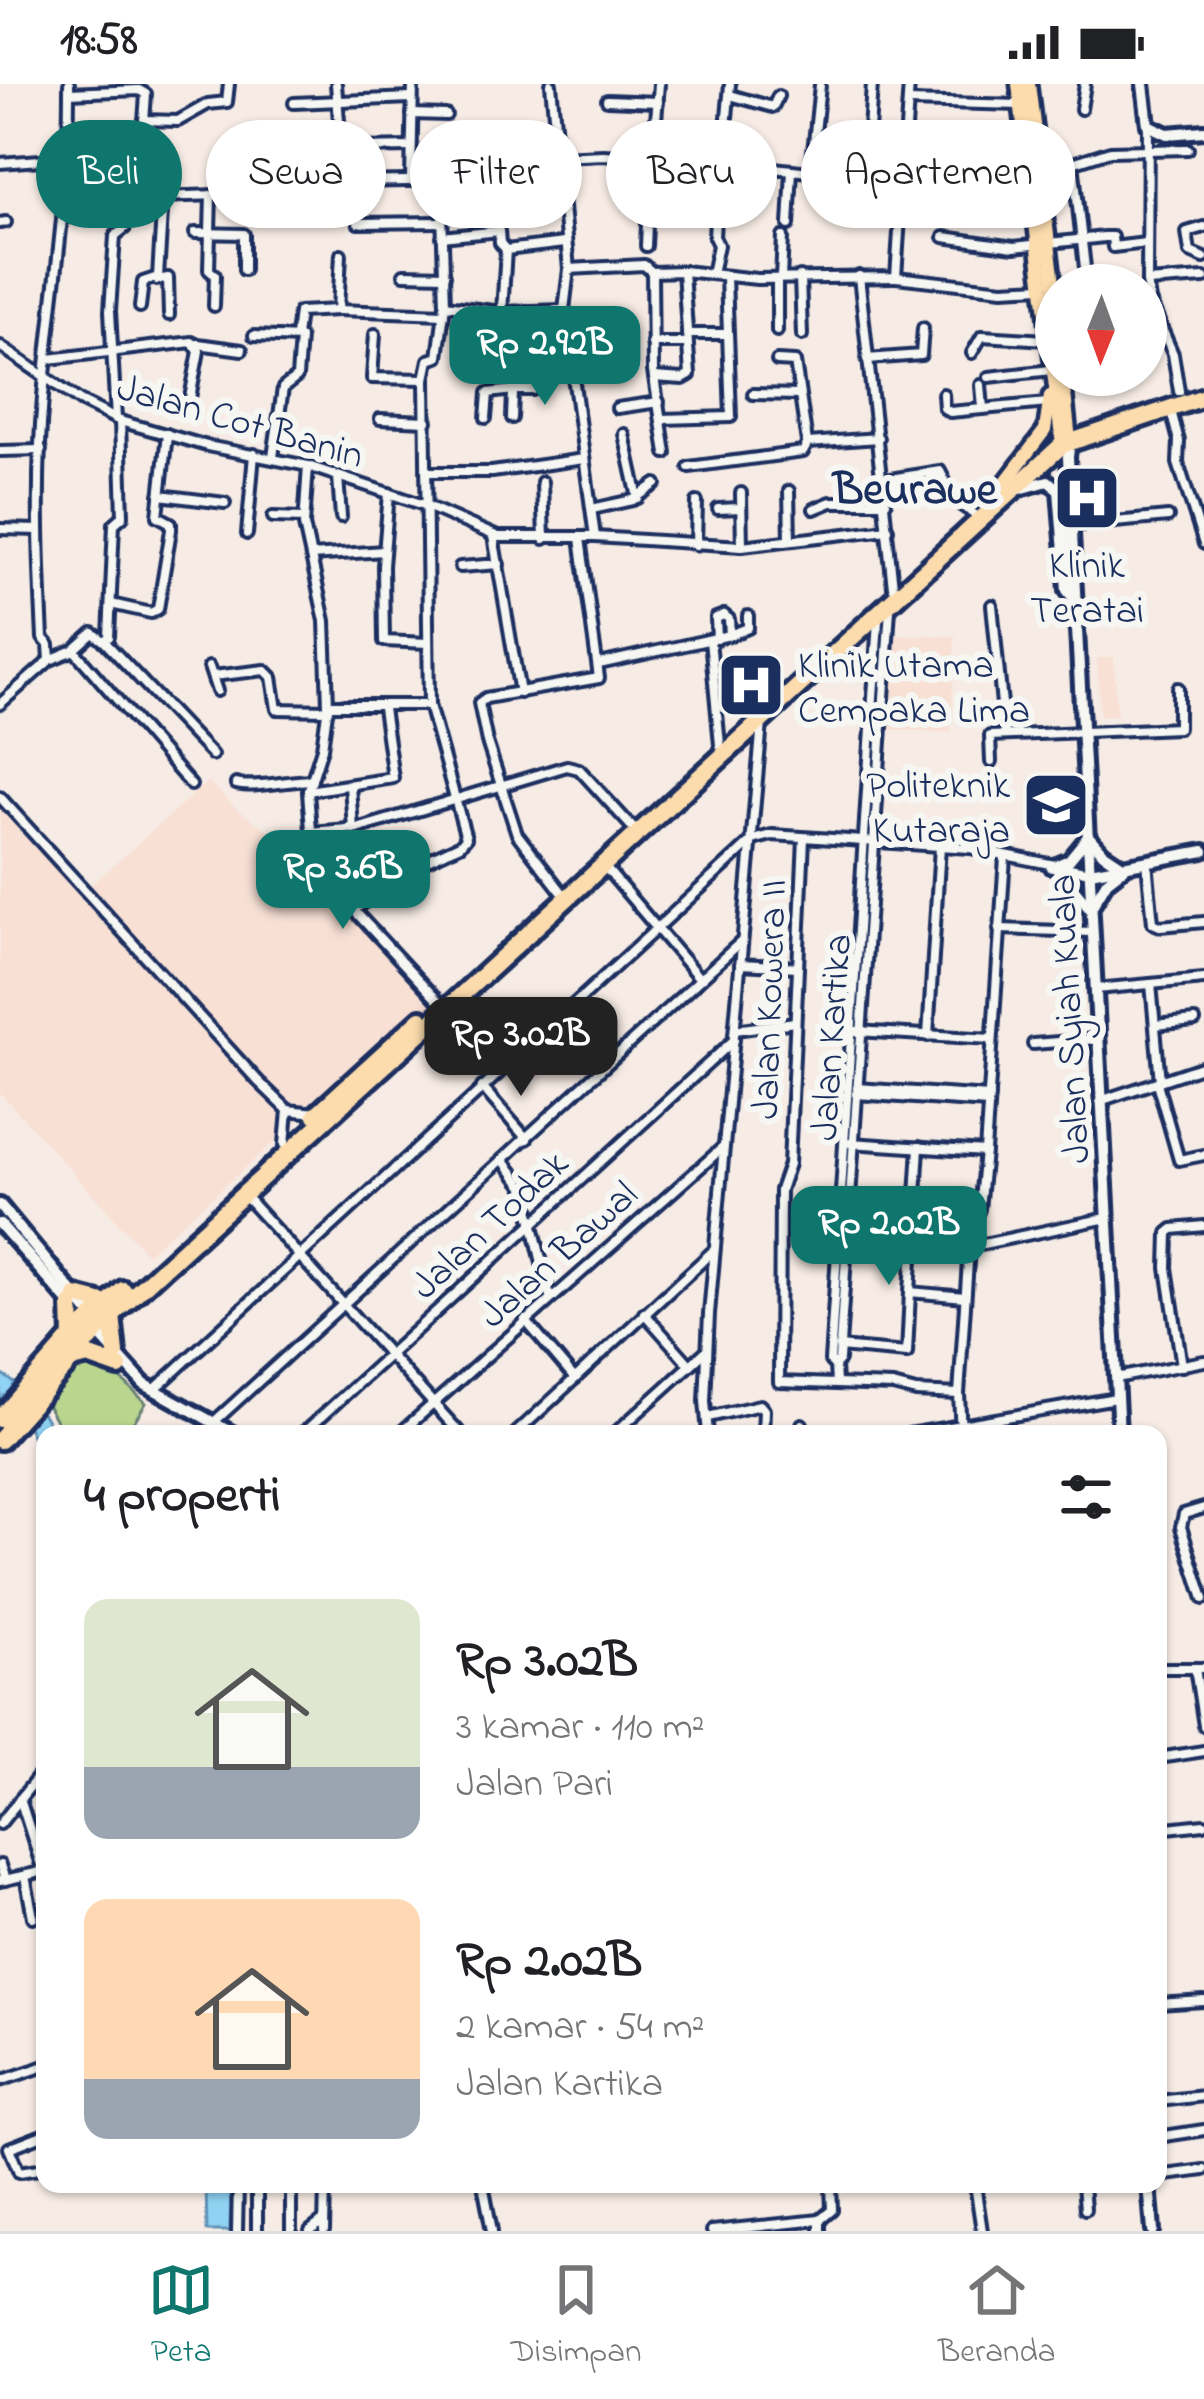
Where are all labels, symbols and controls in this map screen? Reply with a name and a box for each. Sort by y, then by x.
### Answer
text: 18:58 [60,9,138,75]
chip: Beli [36,120,182,228]
chip: Sewa [206,120,386,228]
chip: Filter [410,120,582,228]
chip: Baru [606,120,777,228]
chip: Apartemen [801,120,1075,228]
north arrow [1035,264,1167,396]
map controls [1035,264,1167,396]
pin: Rp 2.92B [421,306,669,408]
text: Rp 2.92B [476,316,614,373]
street label: Jalan Cot Banin [110,361,370,486]
district label: Beurawe [831,459,999,525]
hospital icon: Klinik Teratai [1052,463,1122,533]
place label: Klinik Teratai [1030,539,1144,641]
place label: Klinik Utama Cempaka Lima [798,639,1030,741]
hospital icon: Klinik Utama Cempaka Lima [716,650,786,720]
place label: Politeknik Kutaraja [866,759,1011,861]
school or university icon: Politeknik Kutaraja [1021,770,1091,840]
pin: Rp 3.6B [232,830,454,932]
text: Rp 3.6B [283,840,403,897]
street label: Jalan Syiah Kuala [1035,873,1108,1165]
street label: Jalan Kowera II [739,878,804,1120]
street label: Jalan Kartika [798,932,869,1143]
pin: Rp 3.02B [397,997,645,1099]
text: Rp 3.02B [451,1007,591,1064]
street label: Jalan Todak [399,1137,584,1315]
street label: Jalan Bawal [468,1169,652,1343]
pin: Rp 2.02B [765,1186,1013,1288]
text: Rp 2.02B [818,1196,960,1253]
text: 4 properti [84,1460,281,1535]
icon: filters [1053,1464,1119,1530]
text: Rp 3.02B [456,1625,638,1700]
icon: home [180,1647,324,1791]
text: 3 kamar · 110 m² [456,1700,704,1757]
text: Jalan Pari [456,1757,613,1814]
text: Rp 2.02B [456,1925,642,2000]
icon: home [180,1947,324,2091]
text: 2 kamar · 54 m² [456,2000,704,2057]
text: Jalan Kartika [456,2057,663,2114]
tab: Peta [148,2257,214,2377]
tab: Disimpan [511,2257,641,2377]
tab: Beranda [938,2257,1056,2377]

